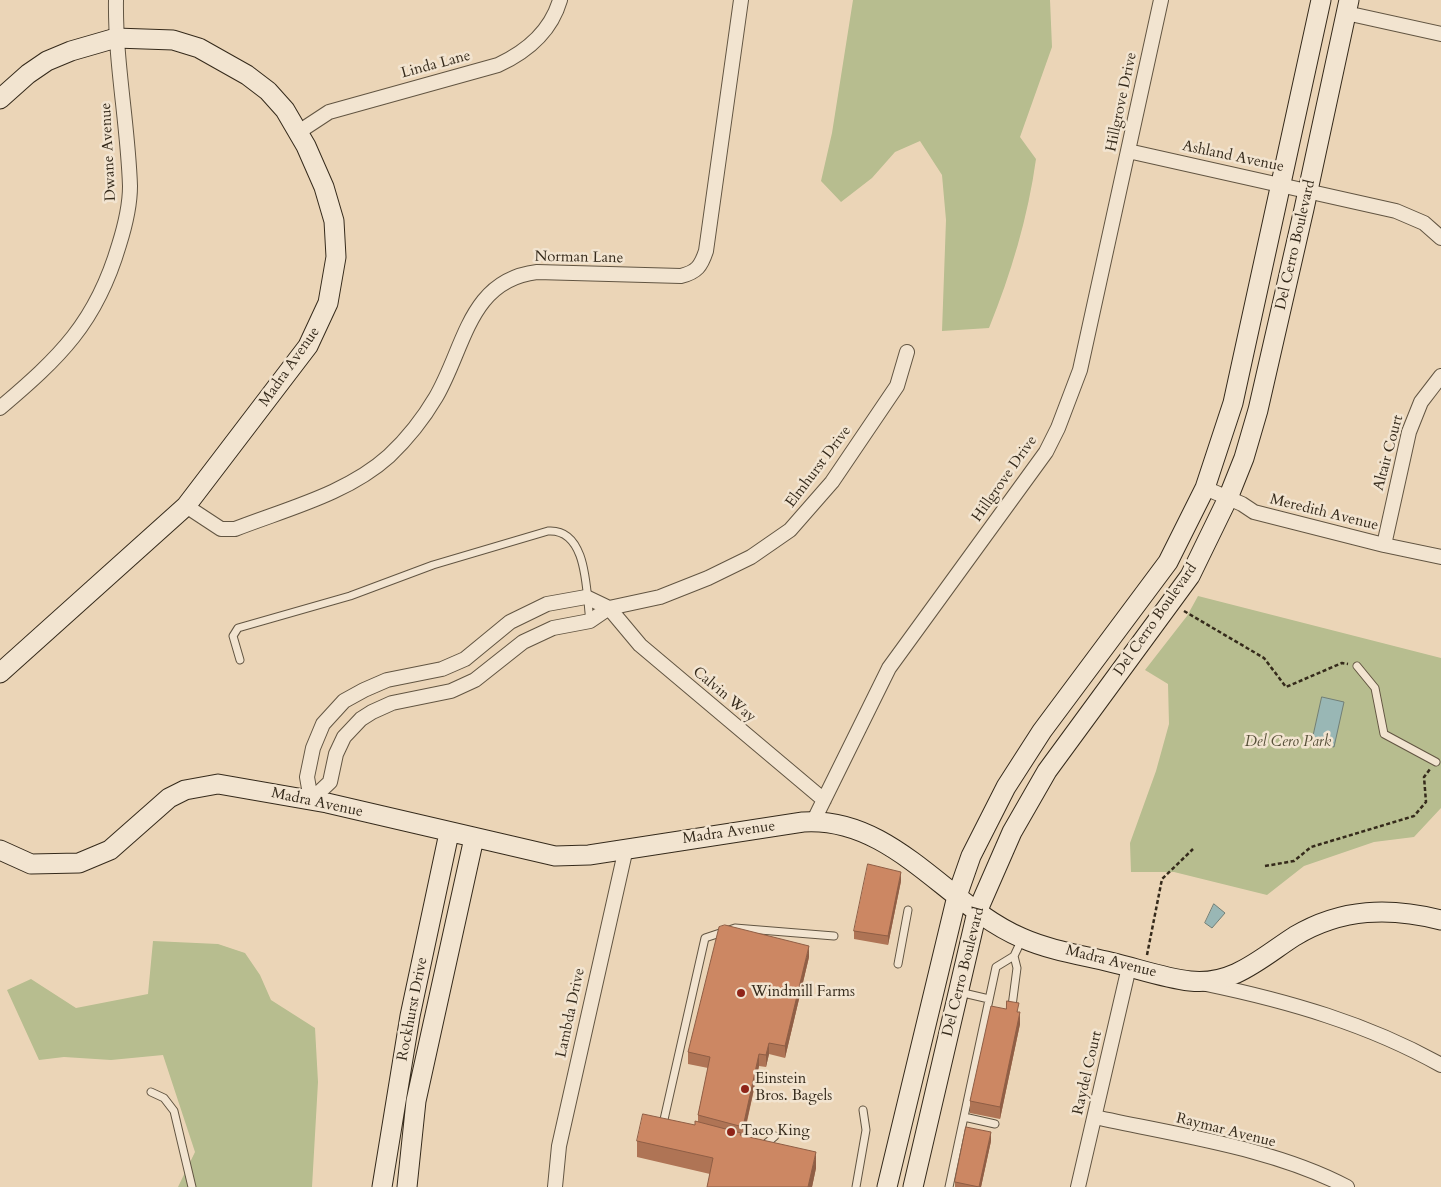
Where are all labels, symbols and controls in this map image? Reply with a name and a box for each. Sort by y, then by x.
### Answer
street label: Linda Lane [399,47,473,83]
street label: Hillgrove Drive [1103,51,1141,153]
street label: Dwane Avenue [97,102,121,202]
street label: Ashland Avenue [1181,137,1285,177]
street label: Del Cerro Boulevard [1272,178,1320,312]
street label: Norman Lane [534,248,624,268]
street label: Madra Avenue [256,324,324,410]
street label: Altair Court [1370,413,1408,493]
street label: Elmhurst Drive [782,423,856,511]
street label: Hillgrove Drive [969,432,1041,526]
street label: Meredith Avenue [1268,491,1380,535]
street label: Del Cerro Boulevard [1111,560,1201,680]
street label: Calvin Way [689,663,759,727]
park label: Del Cero Park [1245,734,1331,752]
street label: Madra Avenue [270,785,364,821]
street label: Madra Avenue [682,818,776,848]
street label: Del Cerro Boulevard [939,905,989,1039]
street label: Madra Avenue [1064,942,1158,982]
street label: Rockhurst Drive [394,956,432,1062]
street label: Lambda Drive [553,967,589,1059]
place label: Windmill Farms [751,984,855,1002]
marker: Windmill Farms [735,987,747,999]
street label: Raydel Court [1070,1029,1106,1117]
place label: Einstein Bros. Bagels [755,1071,832,1106]
marker: Einstein Bros. Bagels [739,1083,751,1095]
street label: Raymar Avenue [1174,1110,1278,1152]
place label: Taco King [741,1123,810,1141]
marker: Taco King [725,1126,737,1138]

